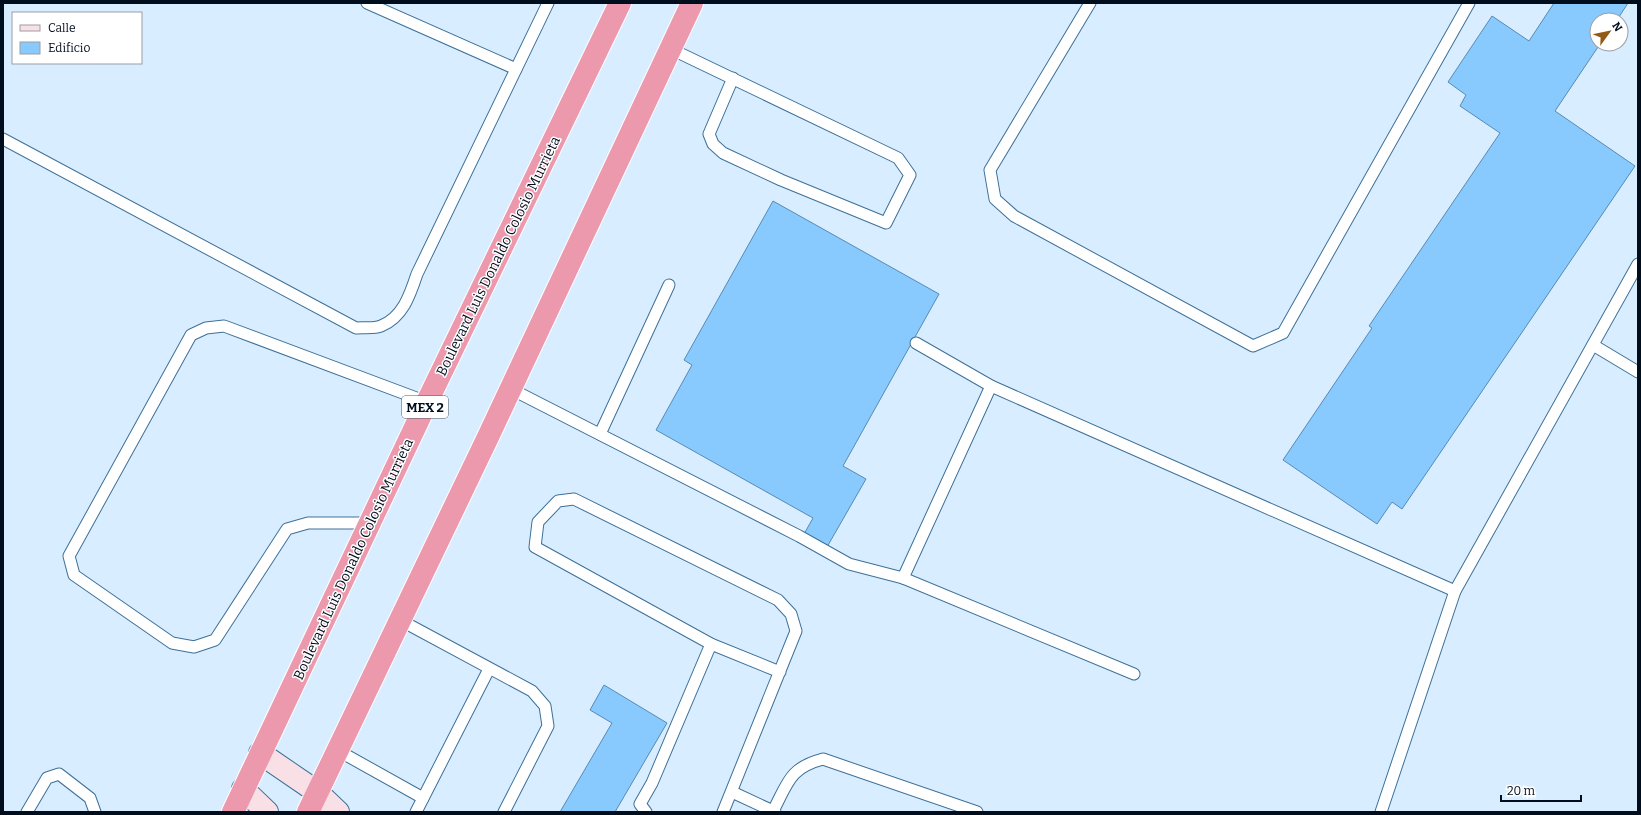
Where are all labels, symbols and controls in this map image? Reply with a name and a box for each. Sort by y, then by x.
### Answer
legend [12,12,142,64]
north arrow [1589,12,1629,52]
text: N [1609,20,1625,34]
text: Calle [48,21,76,35]
text: Edificio [48,41,90,55]
street label: Boulevard Luis Donaldo Colosio Murrieta [433,133,564,379]
road number: MEX 2 [402,396,448,418]
street label: Boulevard Luis Donaldo Colosio Murrieta [290,436,417,683]
scale bar [1501,777,1581,803]
text: 20 m [1507,784,1536,798]

